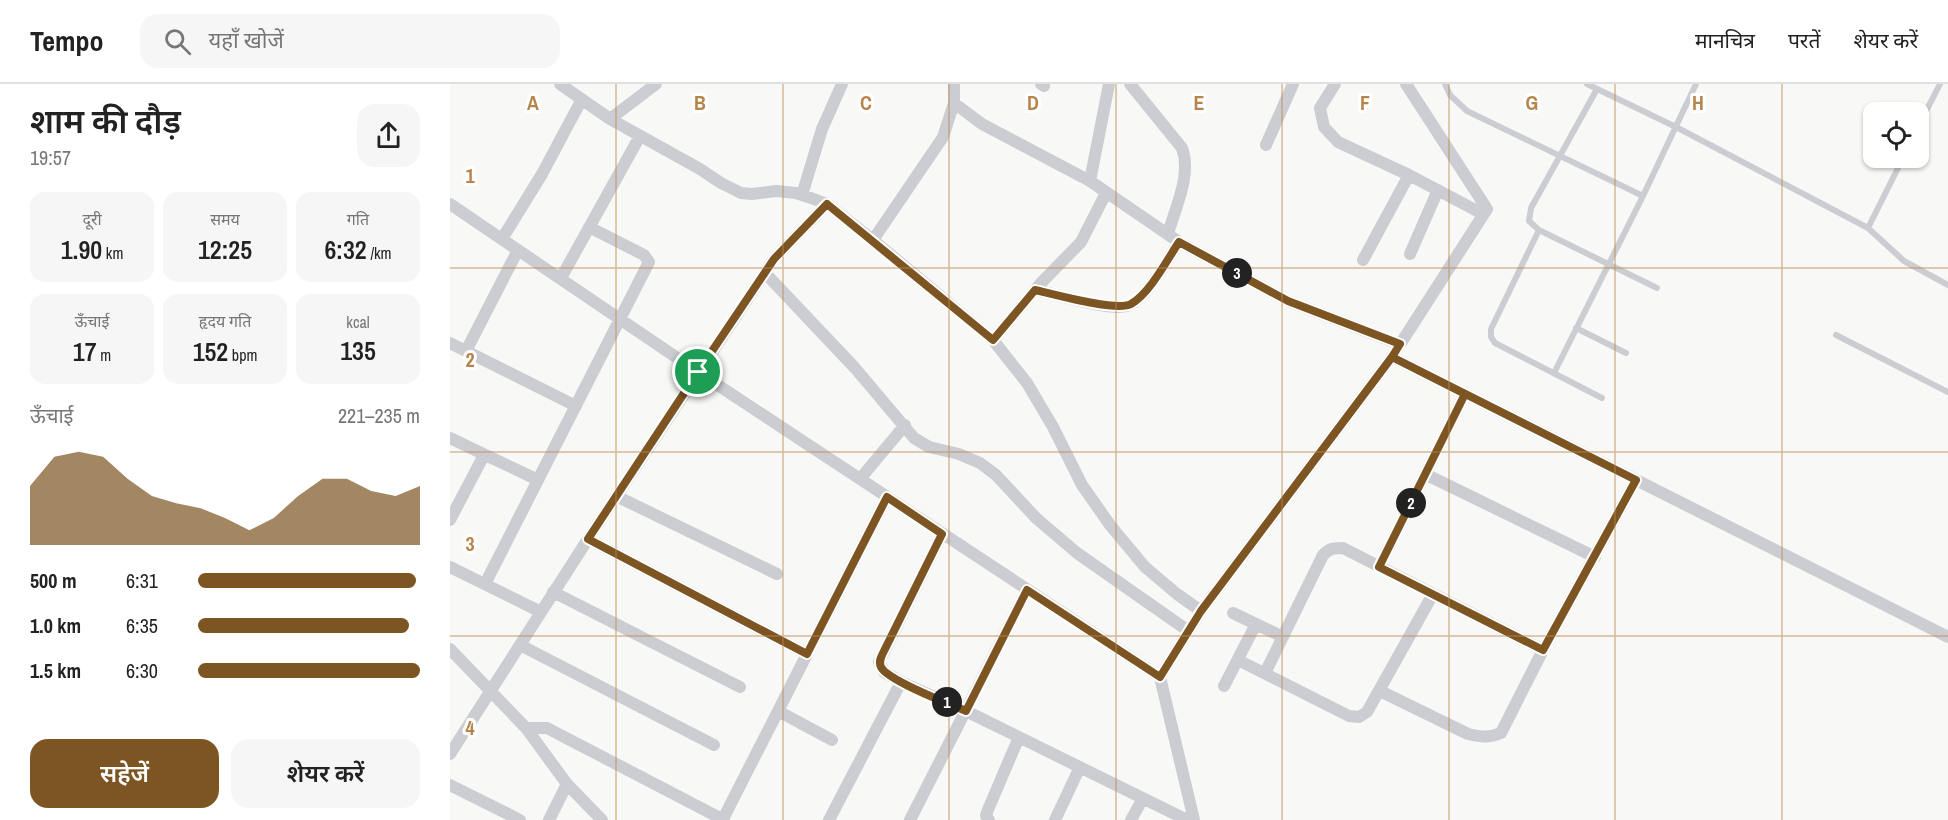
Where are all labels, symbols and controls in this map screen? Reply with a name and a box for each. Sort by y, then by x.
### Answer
search box [140,14,560,68]
text: Tempo [30,22,104,60]
icon: search [161,25,194,58]
text: यहाँ खोजें [209,25,284,55]
text: मानचित्र [1695,26,1755,55]
text: परतें [1788,26,1820,55]
text: शेयर करें [1853,26,1918,55]
text: A [527,89,539,116]
text: B [694,89,706,116]
text: C [860,89,872,116]
text: D [1027,89,1039,116]
text: E [1194,89,1205,116]
text: F [1360,89,1370,116]
text: G [1526,89,1538,116]
text: H [1692,89,1704,116]
text: शाम की दौड़ [30,99,181,143]
map controls [1863,102,1929,168]
button: locate [1863,102,1929,168]
button: share [357,104,420,167]
text: 19:57 [30,144,71,171]
text: 1 [465,162,475,189]
text: दूरी [82,208,102,230]
text: समय [210,208,240,230]
text: गति [347,208,369,230]
text: 1.90 [61,232,102,267]
text: 12:25 [198,232,252,267]
text: 6:32 [324,232,367,267]
text: km [102,242,123,264]
text: /km [367,242,392,264]
pin: 3 [1222,258,1252,288]
text: 3 [1233,262,1241,284]
text: ऊँचाई [75,310,109,332]
text: हृदय गति [199,310,251,332]
text: kcal [346,311,370,333]
text: 135 [340,333,376,368]
text: 17 [73,334,97,369]
text: 152 [193,334,228,369]
text: m [97,344,111,366]
text: bpm [228,344,257,366]
text: 2 [465,346,475,373]
pin [672,346,723,397]
icon: arrive [681,355,714,388]
text: ऊँचाई [30,402,73,429]
text: 221–235 m [338,402,420,429]
pin: 2 [1396,488,1426,518]
text: 2 [1407,492,1415,514]
text: 3 [465,530,475,557]
text: 500 m [30,567,77,594]
text: 6:31 [126,567,158,594]
text: 1.0 km [30,612,81,639]
text: 6:35 [126,612,158,639]
text: 1.5 km [30,657,81,684]
text: 6:30 [126,657,158,684]
pin: 1 [932,687,962,717]
text: 1 [943,691,951,713]
text: 4 [465,714,475,741]
button: सहेजें [30,739,219,808]
button: शेयर करें [231,739,420,808]

